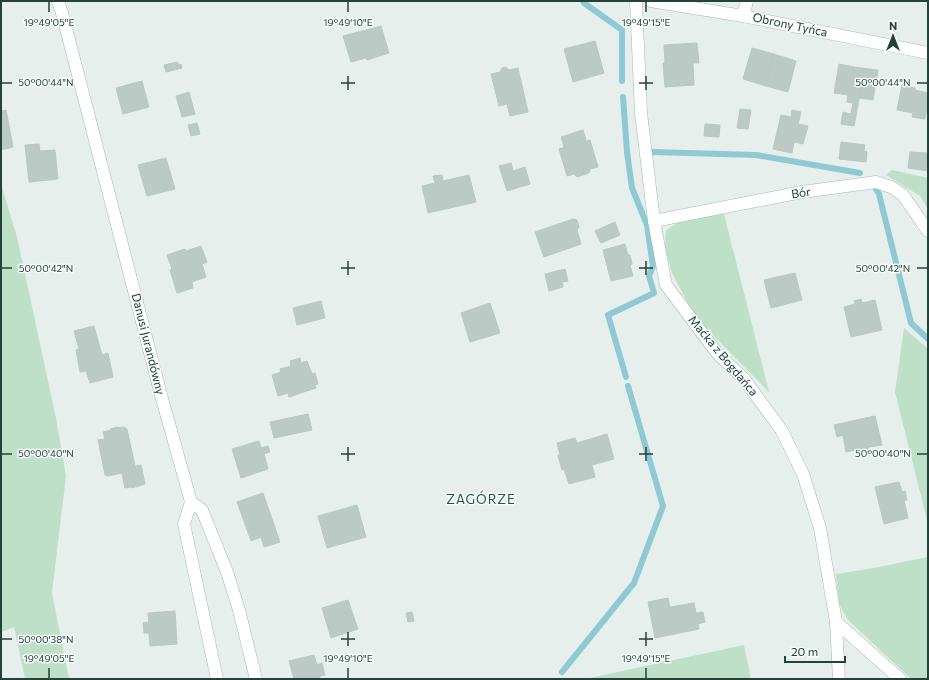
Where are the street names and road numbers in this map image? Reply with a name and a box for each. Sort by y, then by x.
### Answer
street label: Obrony Tyńca [752,9,829,39]
street label: Bór [790,184,812,200]
street label: Danusi Jurandówny [129,292,168,396]
street label: Maćka z Bogdańca [686,312,761,398]

